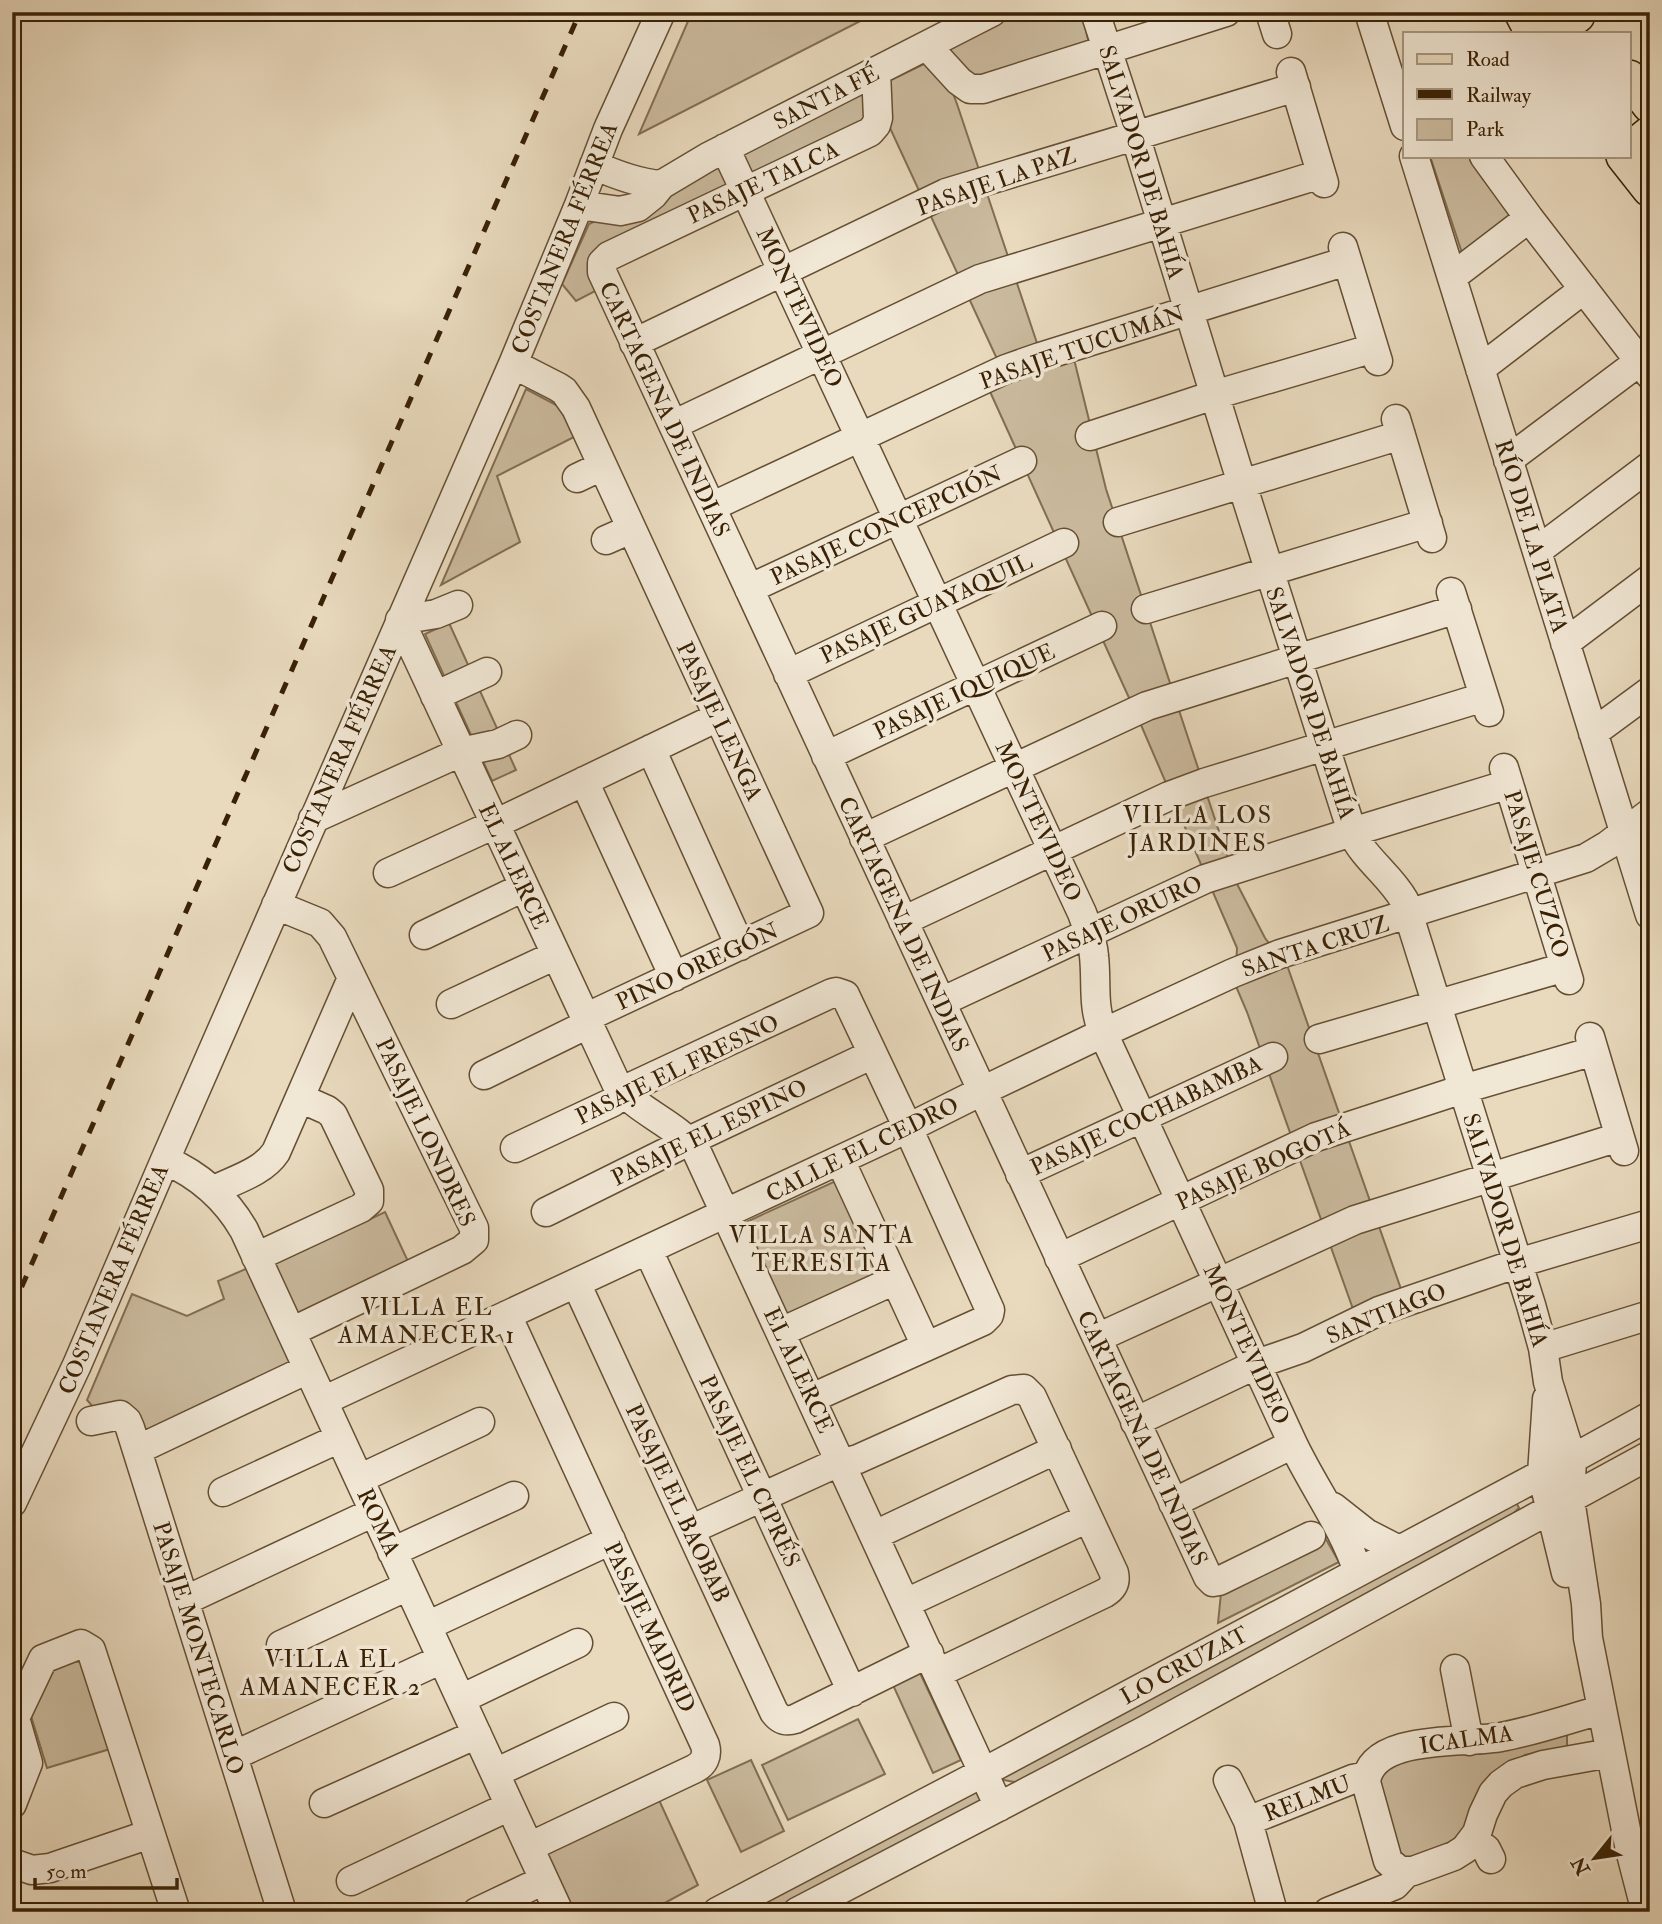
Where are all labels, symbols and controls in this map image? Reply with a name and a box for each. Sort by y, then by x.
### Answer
legend [1403,32,1630,158]
street label: SALVADOR DE BAHÍA [1092,42,1191,283]
text: Road [1466,46,1511,73]
street label: SANTA FÉ [768,58,884,136]
text: Railway [1466,82,1532,109]
text: Park [1466,116,1504,143]
street label: COSTANERA FÉRREA [505,118,624,358]
street label: PASAJE TALCA [683,134,844,230]
street label: PASAJE LA PAZ [913,141,1080,222]
street label: MONTEVIDEO [750,222,849,392]
street label: CARTAGENA DE INDIAS [593,277,737,542]
street label: PASAJE TUCUMÁN [976,299,1189,396]
street label: RÍO DE LA PLATA [1488,436,1575,637]
street label: PASAJE CONCEPCIÓN [766,459,1007,592]
street label: PASAJE GUAYAQUIL [815,546,1037,670]
street label: SALVADOR DE BAHÍA [1259,583,1362,823]
street label: PASAJE LENGA [670,637,769,806]
street label: PASAJE IQUIQUE [869,637,1060,746]
street label: COSTANERA FÉRREA [276,640,403,878]
street label: MONTEVIDEO [989,736,1088,906]
street label: PASAJE CUZCO [1497,787,1576,962]
street label: CARTAGENA DE INDIAS [832,792,976,1057]
street label: EL ALERCE [472,799,555,934]
district label: VILLA LOS JARDINES [1123,800,1273,859]
street label: PASAJE ORURO [1037,869,1207,968]
street label: SANTA CRUZ [1238,909,1392,984]
street label: PINO OREGÓN [611,916,784,1017]
street label: PASAJE EL FRESNO [571,1008,784,1131]
street label: PASAJE LONDRES [369,1033,482,1231]
street label: PASAJE COCHABAMBA [1026,1049,1267,1182]
street label: PASAJE EL ESPINO [607,1072,812,1192]
street label: CALLE EL CEDRO [761,1090,963,1209]
street label: SALVADOR DE BAHÍA [1456,1110,1555,1351]
street label: PASAJE BOGOTÁ [1171,1114,1355,1217]
street label: COSTANERA FÉRREA [52,1159,175,1399]
district label: VILLA SANTA TERESITA [729,1220,915,1279]
street label: MONTEVIDEO [1197,1259,1296,1429]
street label: SANTIAGO [1322,1276,1450,1351]
district label: VILLA EL AMANECER 1 [337,1292,516,1351]
street label: EL ALERCE [757,1303,840,1438]
street label: CARTAGENA DE INDIAS [1071,1306,1215,1571]
street label: PASAJE EL CIPRÉS [692,1371,807,1572]
street label: PASAJE EL BAOBAB [619,1399,736,1607]
street label: ROMA [350,1484,407,1561]
street label: PASAJE MONTECARLO [146,1518,251,1778]
street label: PASAJE MADRID [597,1537,702,1717]
street label: LO CRUZAT [1115,1620,1253,1711]
district label: VILLA EL AMANECER 2 [239,1644,422,1703]
street label: ICALMA [1417,1719,1515,1760]
street label: RELMU [1259,1769,1355,1828]
north arrow [1560,1822,1630,1892]
scale bar [35,1847,177,1891]
text: N [1566,1852,1596,1880]
text: 50 m [46,1858,87,1885]

